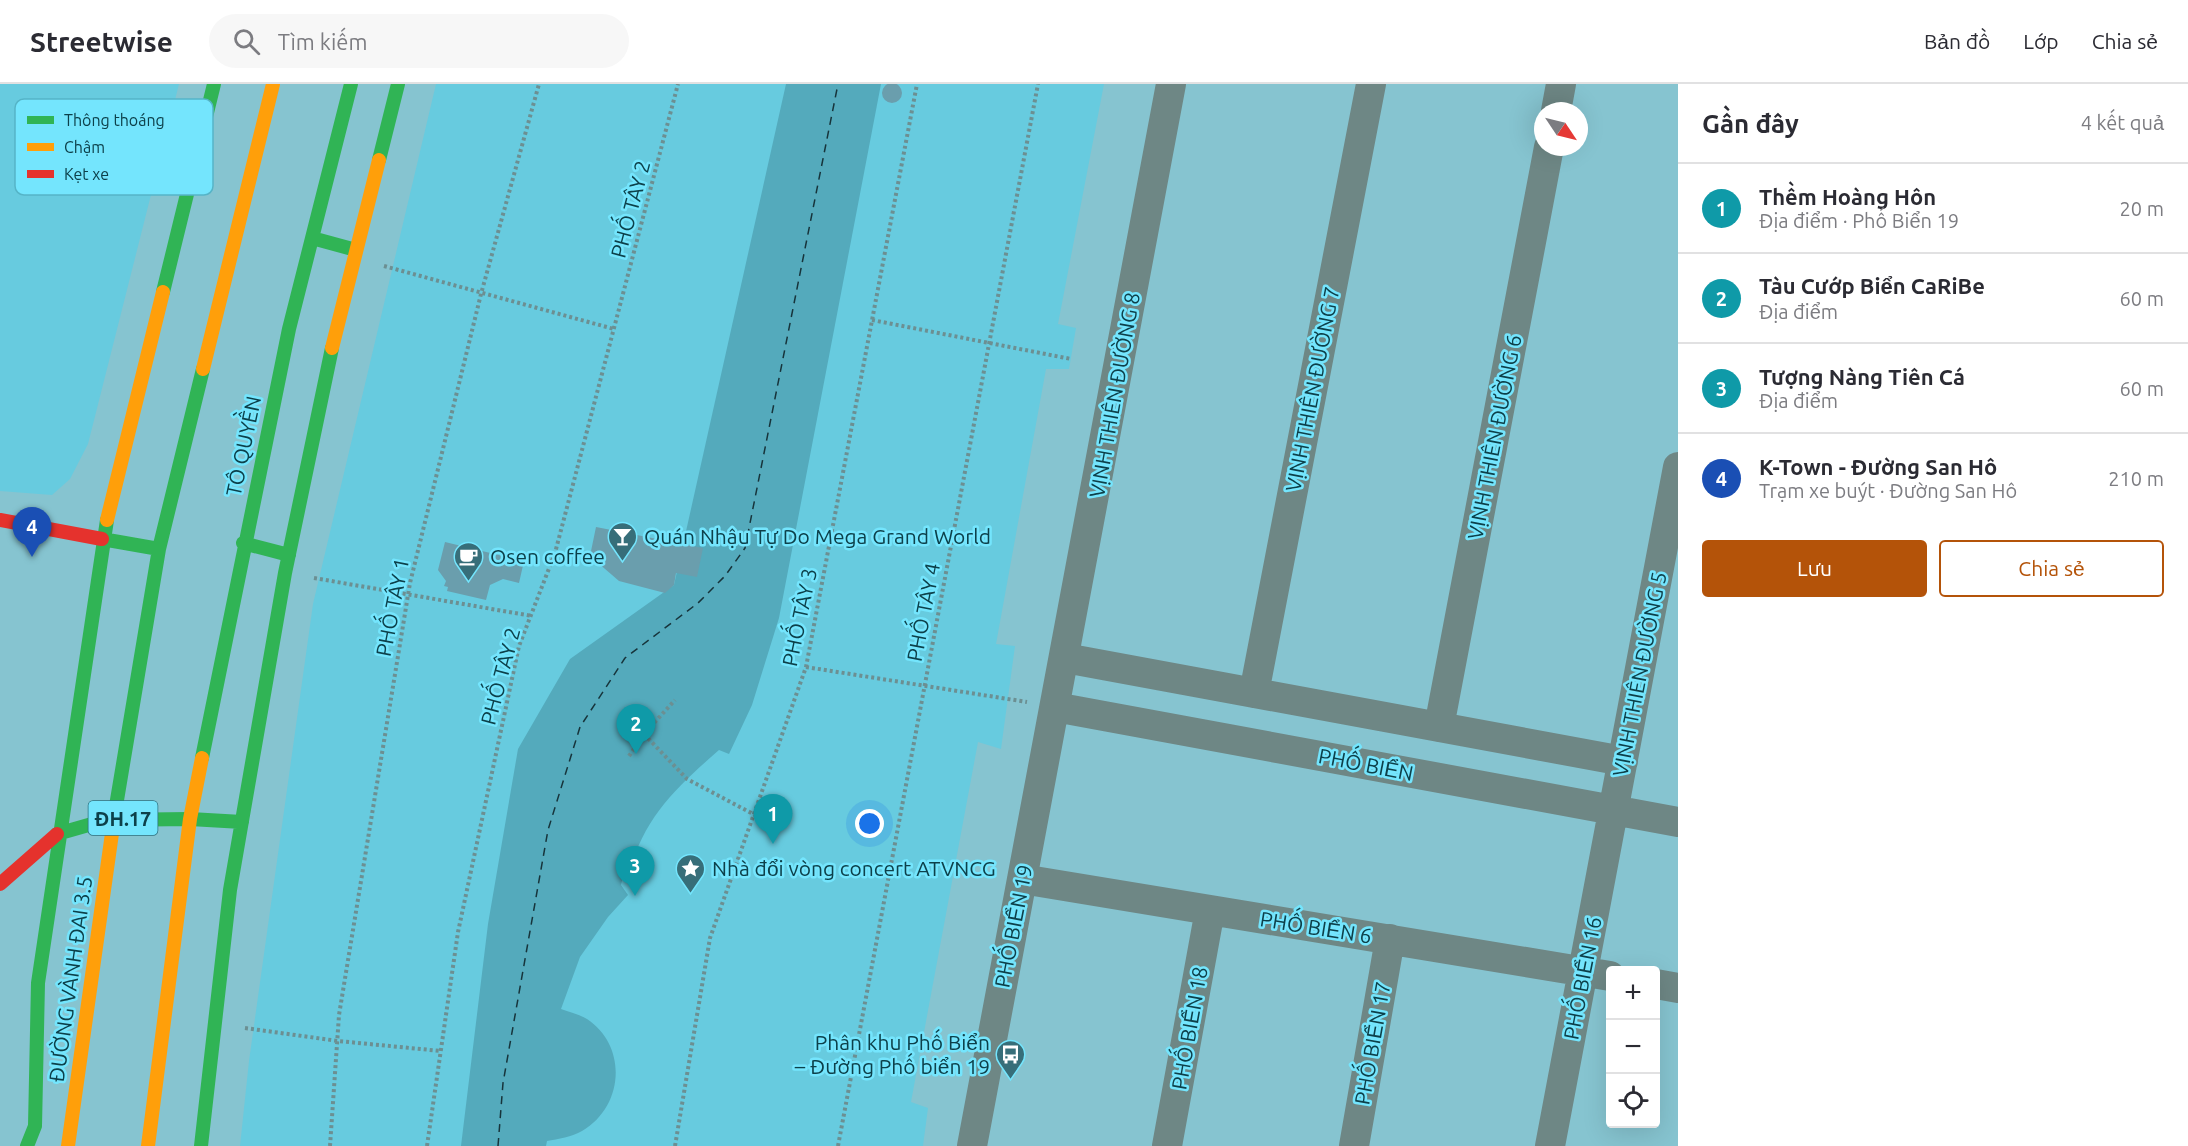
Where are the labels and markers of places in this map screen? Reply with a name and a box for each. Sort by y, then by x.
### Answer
pin: 4 [12,508,51,557]
bar icon: Quán Nhậu Tự Do Mega Grand World [607,520,639,562]
place label: Quán Nhậu Tự Do Mega Grand World [644,524,991,548]
cafe icon: Osen coffee [453,540,485,582]
place label: Osen coffee [490,544,605,568]
pin: 2 [616,704,656,754]
pin: 1 [754,794,792,844]
pin: 3 [616,846,654,896]
place icon: Nhà đổi vòng concert ATVNCG [675,852,707,894]
place label: Nhà đổi vòng concert ATVNCG [712,856,996,880]
place label: Phân khu Phố Biển – Đường Phố biển 19 [794,1028,990,1078]
bus stop icon: Phân khu Phố Biển – Đường Phố biển 19 [995,1038,1027,1080]

